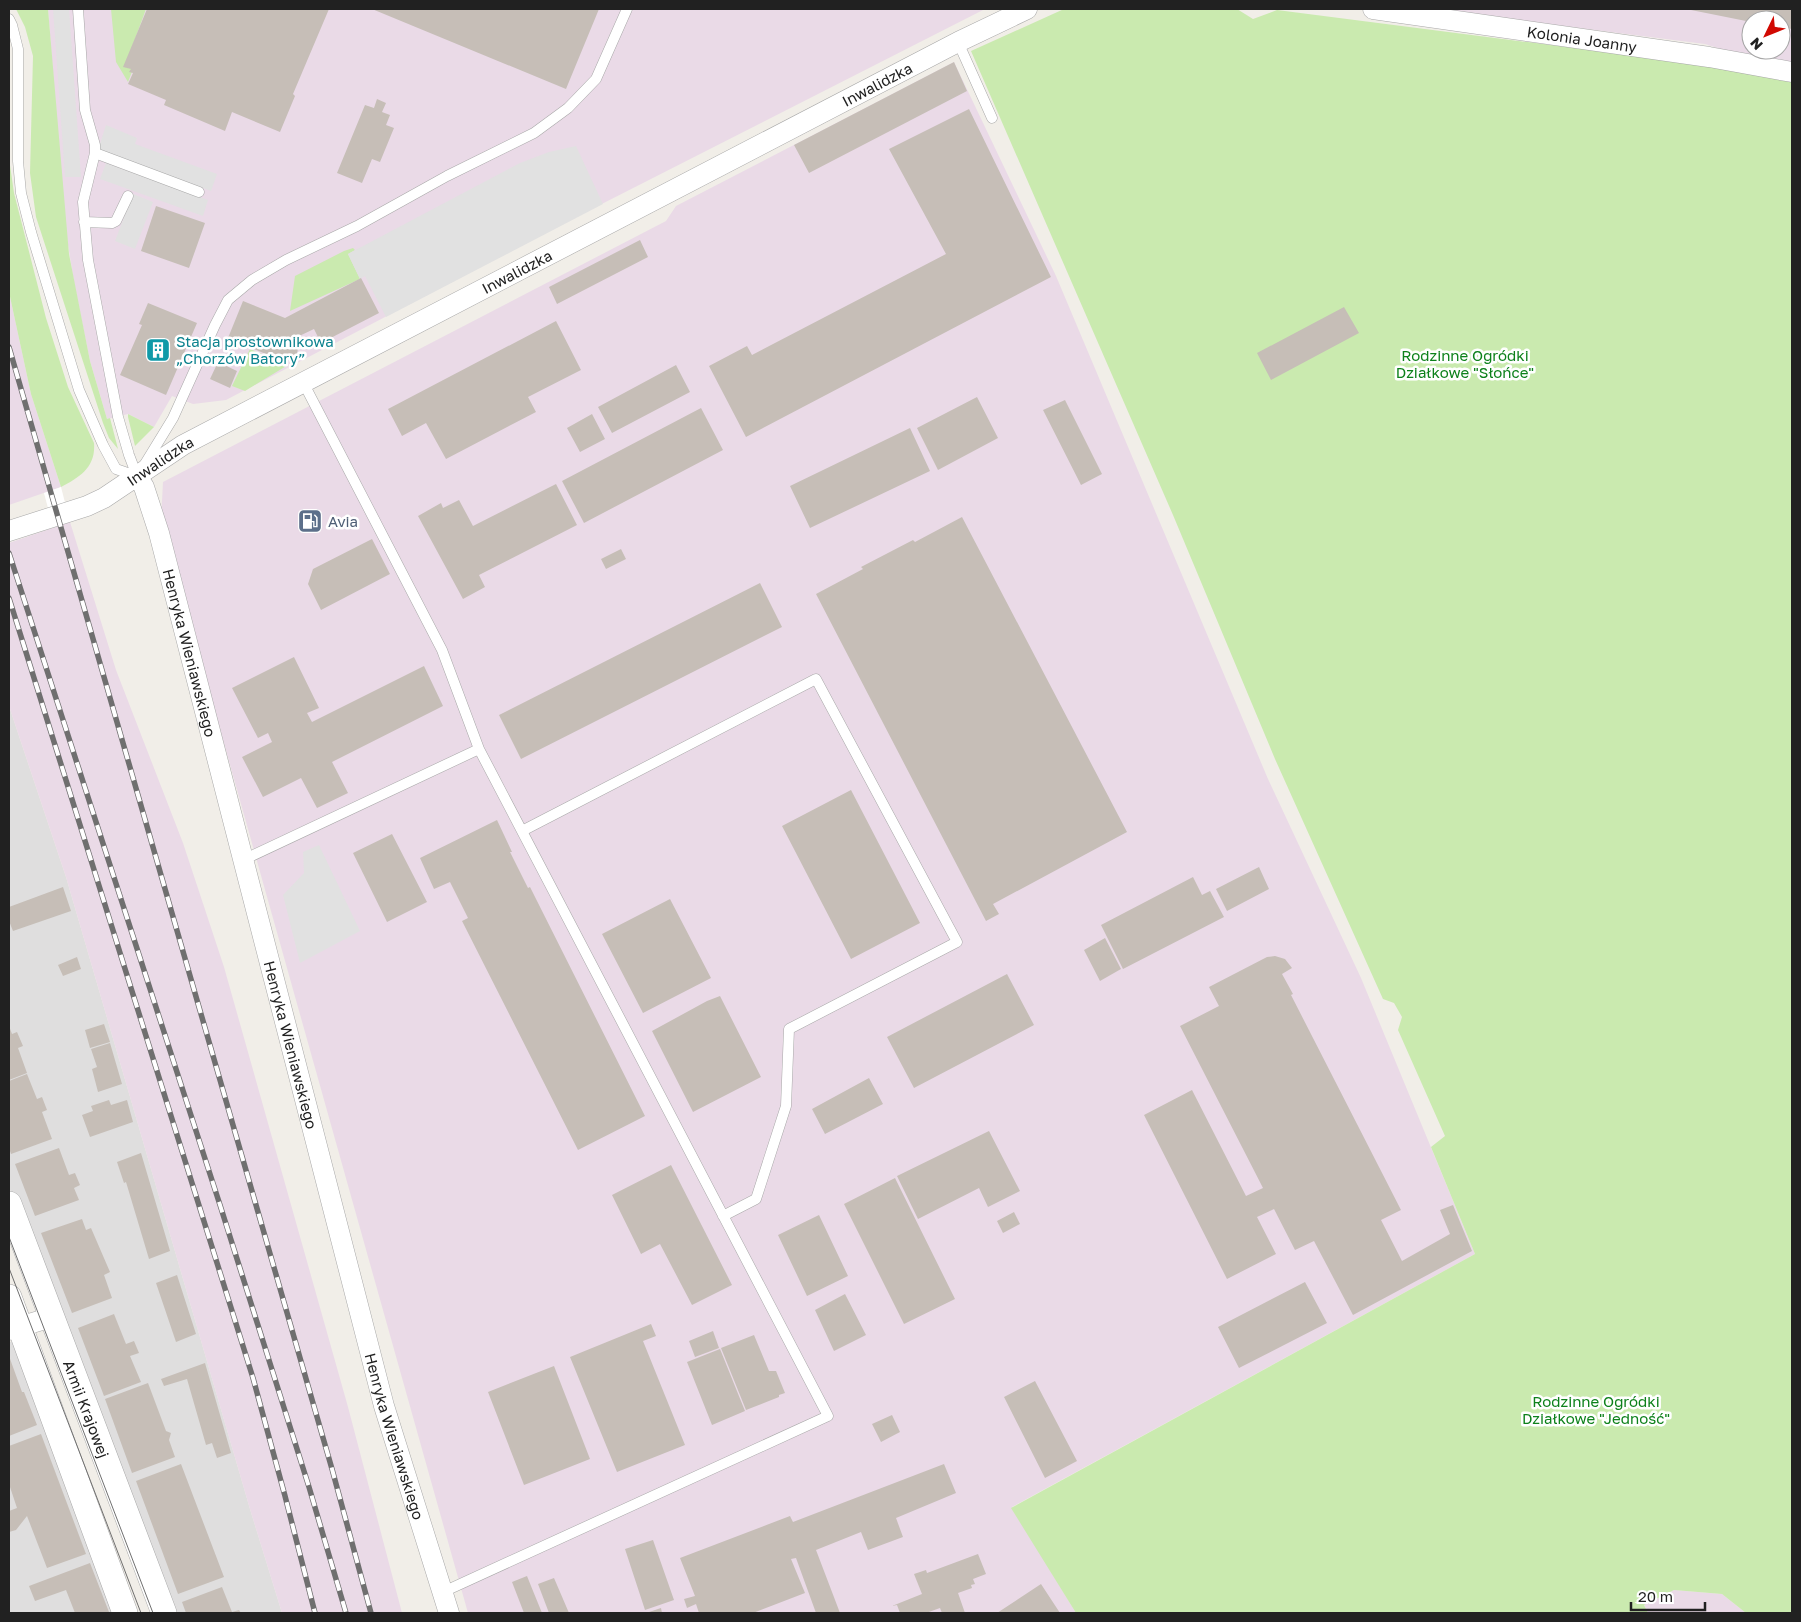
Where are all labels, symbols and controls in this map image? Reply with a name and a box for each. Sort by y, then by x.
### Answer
north arrow [1741,10,1791,60]
street label: Kolonia Joanny [1526,22,1639,56]
text: N [1746,35,1766,54]
street label: Inwalidzka [839,58,915,110]
street label: Inwalidzka [479,246,555,297]
place label: Stacja prostownikowa „Chorzów Batory” [176,332,334,367]
building icon: Stacja prostownikowa „Chorzów Batory” [145,337,171,363]
park label: Rodzinne Ogródki Działkowe "Słońce" [1396,346,1534,381]
street label: Inwalidzka [123,432,196,489]
fuel station icon: Avia [297,508,323,534]
place label: Avia [328,512,358,530]
street label: Henryka Wieniawskiego [160,567,220,739]
street label: Henryka Wieniawskiego [261,959,321,1131]
street label: Henryka Wieniawskiego [362,1351,428,1522]
street label: Armii Krajowej [60,1357,113,1460]
park label: Rodzinne Ogródki Działkowe "Jedność" [1522,1392,1670,1427]
scale bar [1631,1580,1705,1612]
text: 20 m [1638,1587,1673,1605]

